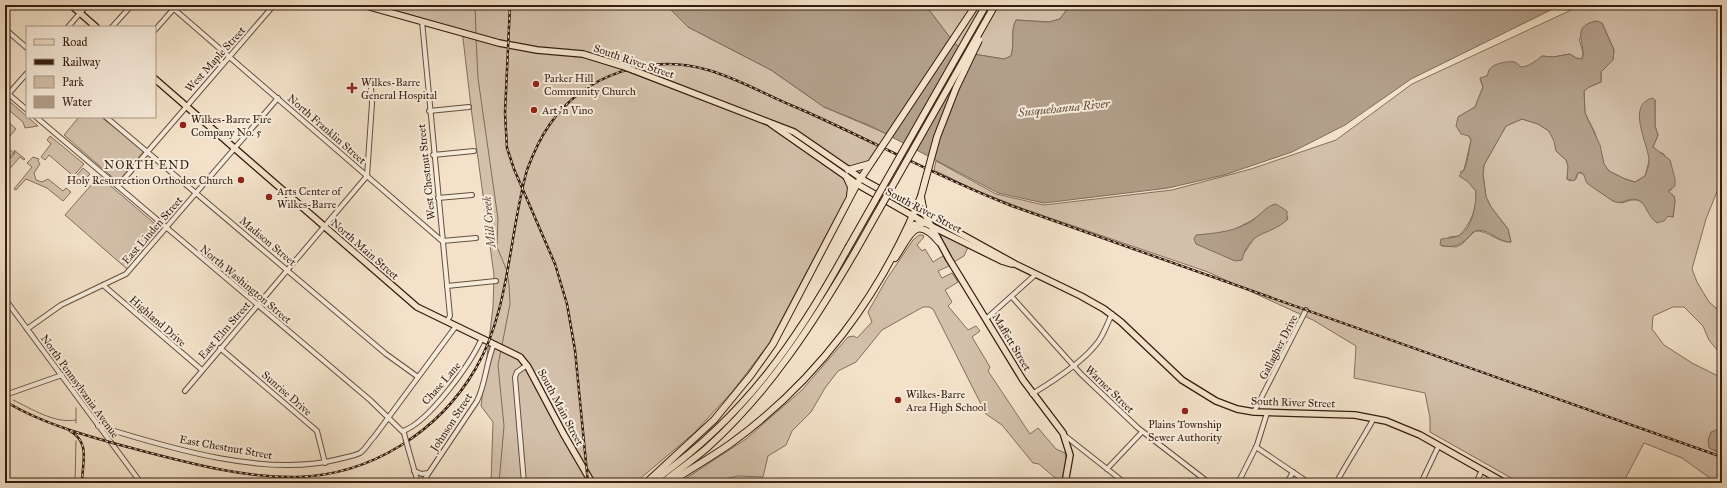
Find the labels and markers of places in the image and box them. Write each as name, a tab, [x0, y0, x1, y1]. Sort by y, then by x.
place label: Parker Hill Community Church	[544, 72, 636, 98]
place label: Wilkes-Barre General Hospital	[361, 76, 437, 102]
marker: Parker Hill Community Church	[531, 79, 541, 89]
marker: Wilkes-Barre General Hospital	[346, 82, 358, 94]
place label: Art 'n Vino	[541, 104, 593, 117]
marker: Art 'n Vino	[529, 105, 539, 115]
place label: Wilkes-Barre Fire Company No. 5	[191, 113, 272, 139]
marker: Wilkes-Barre Fire Company No. 5	[178, 120, 188, 130]
place label: Holy Resurrection Orthodox Church	[67, 174, 233, 187]
marker: Holy Resurrection Orthodox Church	[236, 175, 246, 185]
place label: Arts Center of Wilkes-Barre	[276, 185, 343, 211]
marker: Arts Center of Wilkes-Barre	[264, 192, 274, 202]
place label: Wilkes-Barre Area High School	[905, 388, 986, 414]
marker: Wilkes-Barre Area High School	[893, 395, 903, 405]
marker: Plains Township Sewer Authority	[1180, 406, 1190, 416]
place label: Plains Township Sewer Authority	[1148, 418, 1223, 444]

